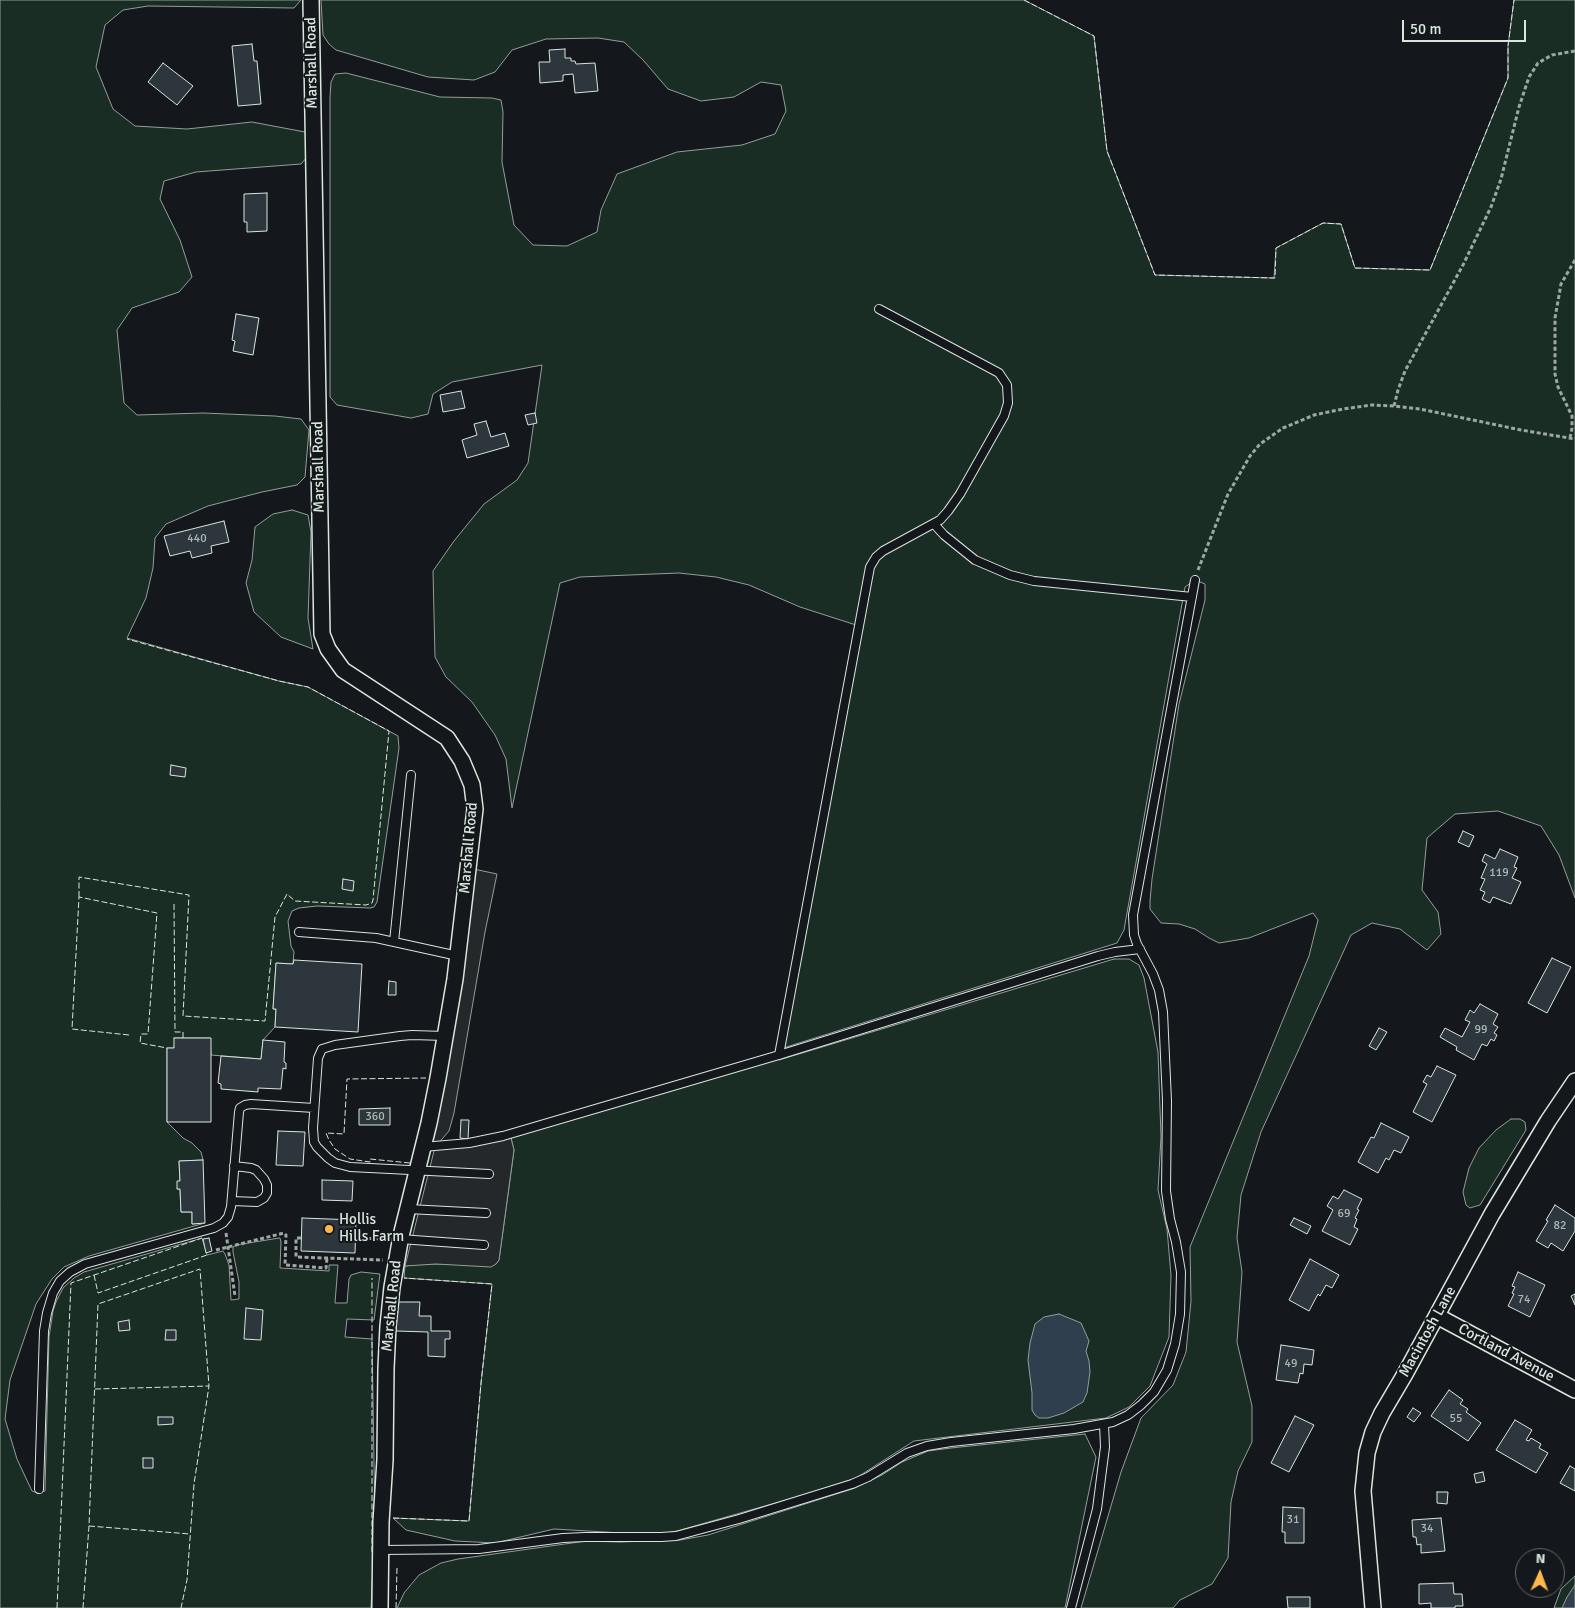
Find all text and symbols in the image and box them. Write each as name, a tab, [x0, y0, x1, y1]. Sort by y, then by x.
scale bar	[1405, 10, 1529, 42]
street label: Marshall Road	[302, 17, 322, 109]
text: 50 m	[1410, 20, 1441, 38]
street label: Marshall Road	[309, 421, 329, 513]
house number: 440	[187, 532, 207, 546]
street label: Marshall Road	[456, 802, 482, 894]
house number: 119	[1489, 866, 1509, 880]
house number: 99	[1475, 1023, 1487, 1037]
house number: 360	[365, 1110, 385, 1124]
house number: 69	[1338, 1207, 1350, 1221]
place label: Hollis Hills Farm	[339, 1211, 404, 1246]
house number: 82	[1554, 1219, 1566, 1233]
marker: Hollis Hills Farm	[323, 1223, 335, 1235]
street label: Marshall Road	[378, 1259, 406, 1353]
street label: Macintosh Lane	[1396, 1283, 1460, 1381]
house number: 74	[1518, 1293, 1530, 1307]
street label: Cortland Avenue	[1455, 1320, 1557, 1386]
house number: 49	[1285, 1357, 1297, 1371]
house number: 55	[1450, 1412, 1462, 1426]
house number: 31	[1287, 1513, 1299, 1527]
house number: 34	[1421, 1522, 1433, 1536]
north arrow	[1515, 1548, 1565, 1598]
text: N	[1535, 1550, 1546, 1567]

